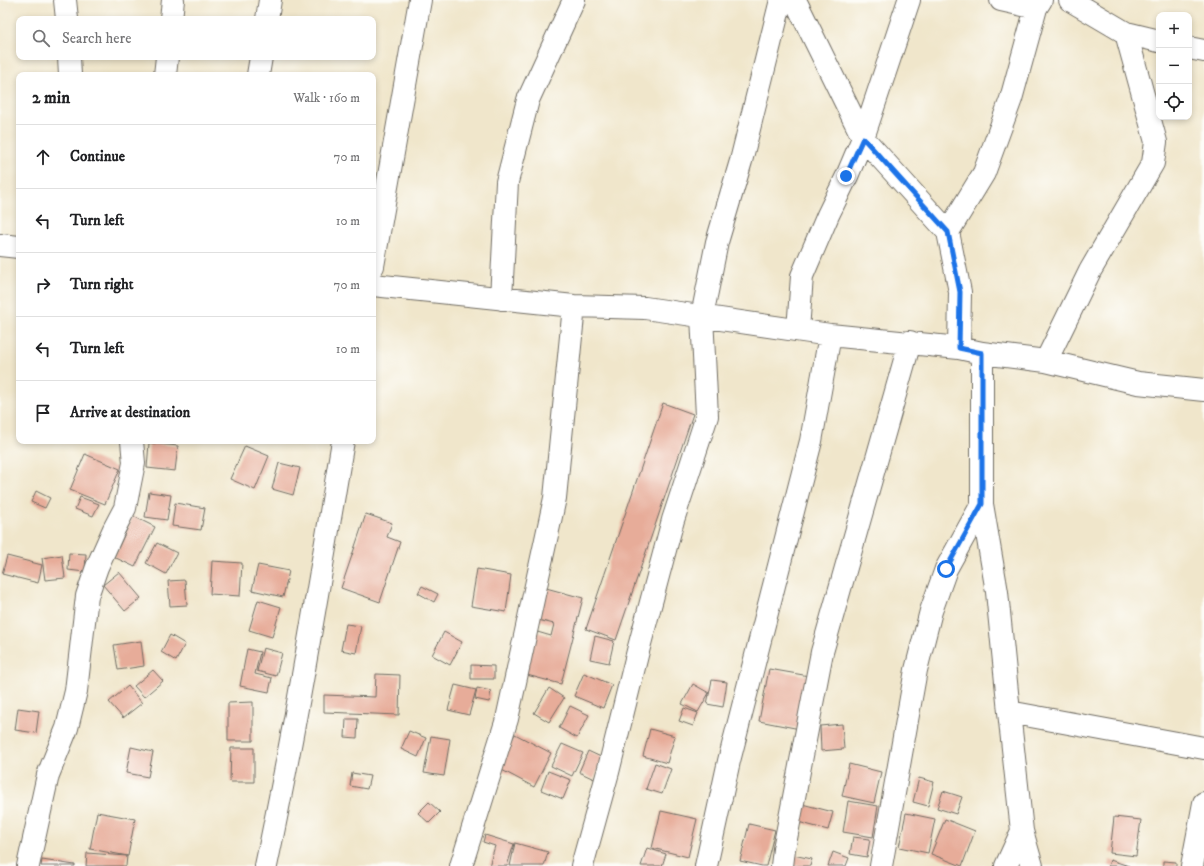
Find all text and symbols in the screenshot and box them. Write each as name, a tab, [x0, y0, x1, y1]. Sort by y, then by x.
map controls	[1156, 12, 1192, 120]
button: +	[1156, 12, 1192, 48]
search box	[16, 16, 376, 60]
icon: search	[30, 27, 52, 49]
text: Search here	[62, 29, 131, 48]
button: −	[1156, 48, 1192, 84]
button: locate	[1156, 84, 1192, 120]
text: 2 min	[32, 87, 70, 109]
text: Walk · 160 m	[293, 90, 360, 106]
icon: ahead	[32, 146, 54, 168]
text: Continue	[70, 147, 125, 166]
text: 70 m	[334, 149, 360, 165]
route end	[837, 167, 855, 185]
icon: left	[32, 210, 54, 232]
text: Turn left	[70, 211, 124, 230]
text: 10 m	[336, 213, 360, 229]
icon: right	[32, 274, 54, 296]
text: Turn right	[70, 275, 133, 294]
text: 70 m	[334, 277, 360, 293]
icon: left	[32, 338, 54, 360]
text: Turn left	[70, 339, 124, 358]
text: 10 m	[336, 341, 360, 357]
icon: arrive	[32, 402, 54, 424]
text: Arrive at destination	[70, 403, 190, 422]
route start	[937, 560, 955, 578]

